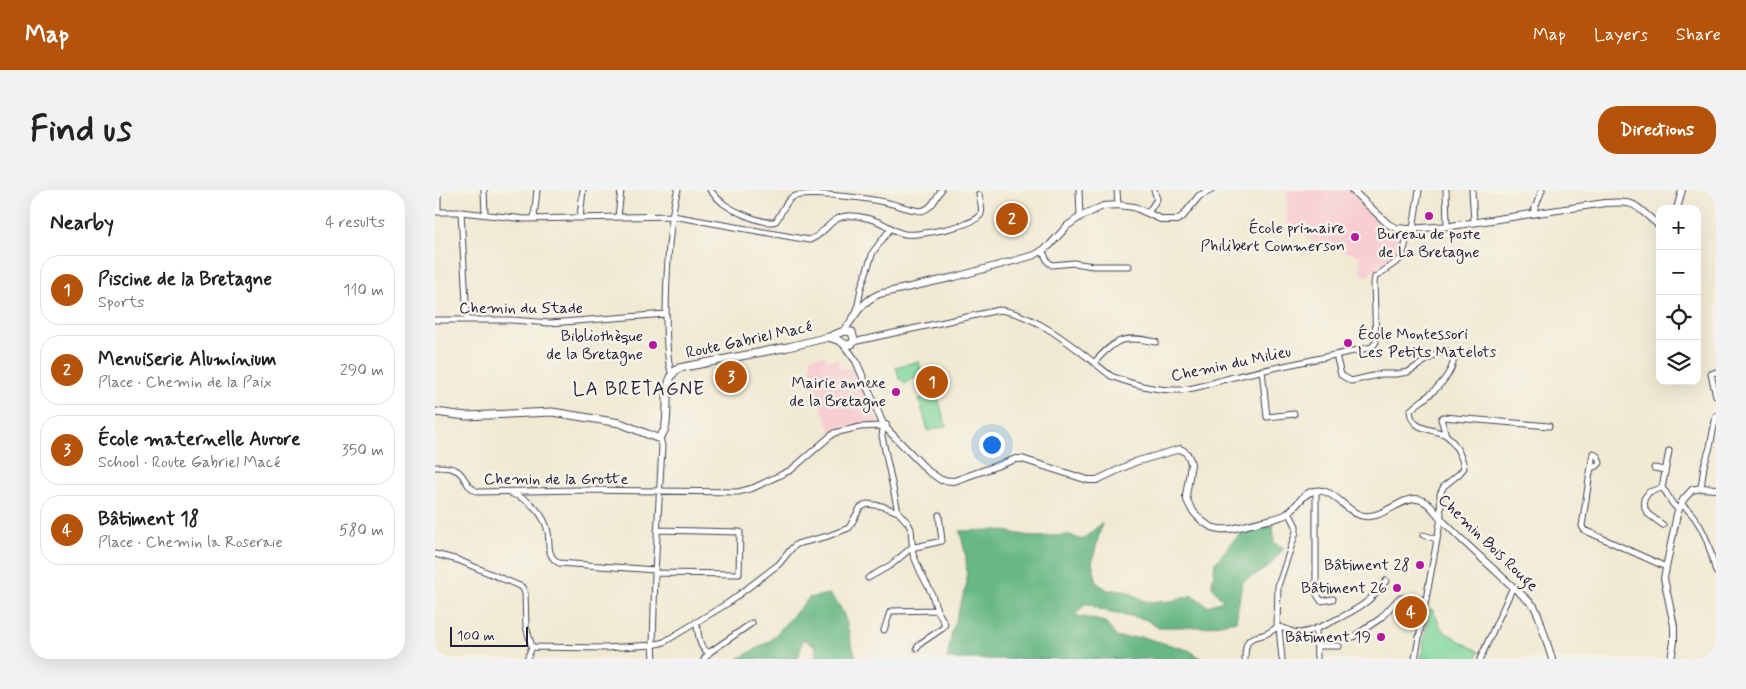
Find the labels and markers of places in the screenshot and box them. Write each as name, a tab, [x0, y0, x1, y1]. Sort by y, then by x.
pin: 2	[996, 200, 1028, 238]
marker: Bureau de poste de La Bretagne	[1423, 210, 1435, 222]
place label: École primaire Philibert Commerson	[1201, 218, 1345, 257]
place label: Bureau de poste de La Bretagne	[1377, 224, 1481, 264]
marker: École primaire Philibert Commerson	[1349, 231, 1361, 243]
place label: École Montessori Les Petits Matelots	[1358, 324, 1496, 363]
place label: Bibliothèque de la Bretagne	[546, 326, 643, 366]
marker: École Montessori Les Petits Matelots	[1342, 337, 1354, 349]
marker: Bibliothèque de la Bretagne	[647, 339, 659, 351]
pin: 3	[715, 358, 747, 396]
pin: 1	[916, 363, 948, 401]
place label: Mairie annexe de la Bretagne	[789, 373, 886, 413]
marker: Mairie annexe de la Bretagne	[890, 386, 902, 398]
place label: Bâtiment 28	[1324, 555, 1410, 576]
marker: Bâtiment 28	[1414, 559, 1426, 571]
place label: Bâtiment 26	[1301, 578, 1387, 599]
marker: Bâtiment 26	[1391, 582, 1403, 594]
pin: 4	[1395, 593, 1427, 631]
place label: Bâtiment 19	[1285, 627, 1371, 648]
marker: Bâtiment 19	[1375, 631, 1387, 643]

